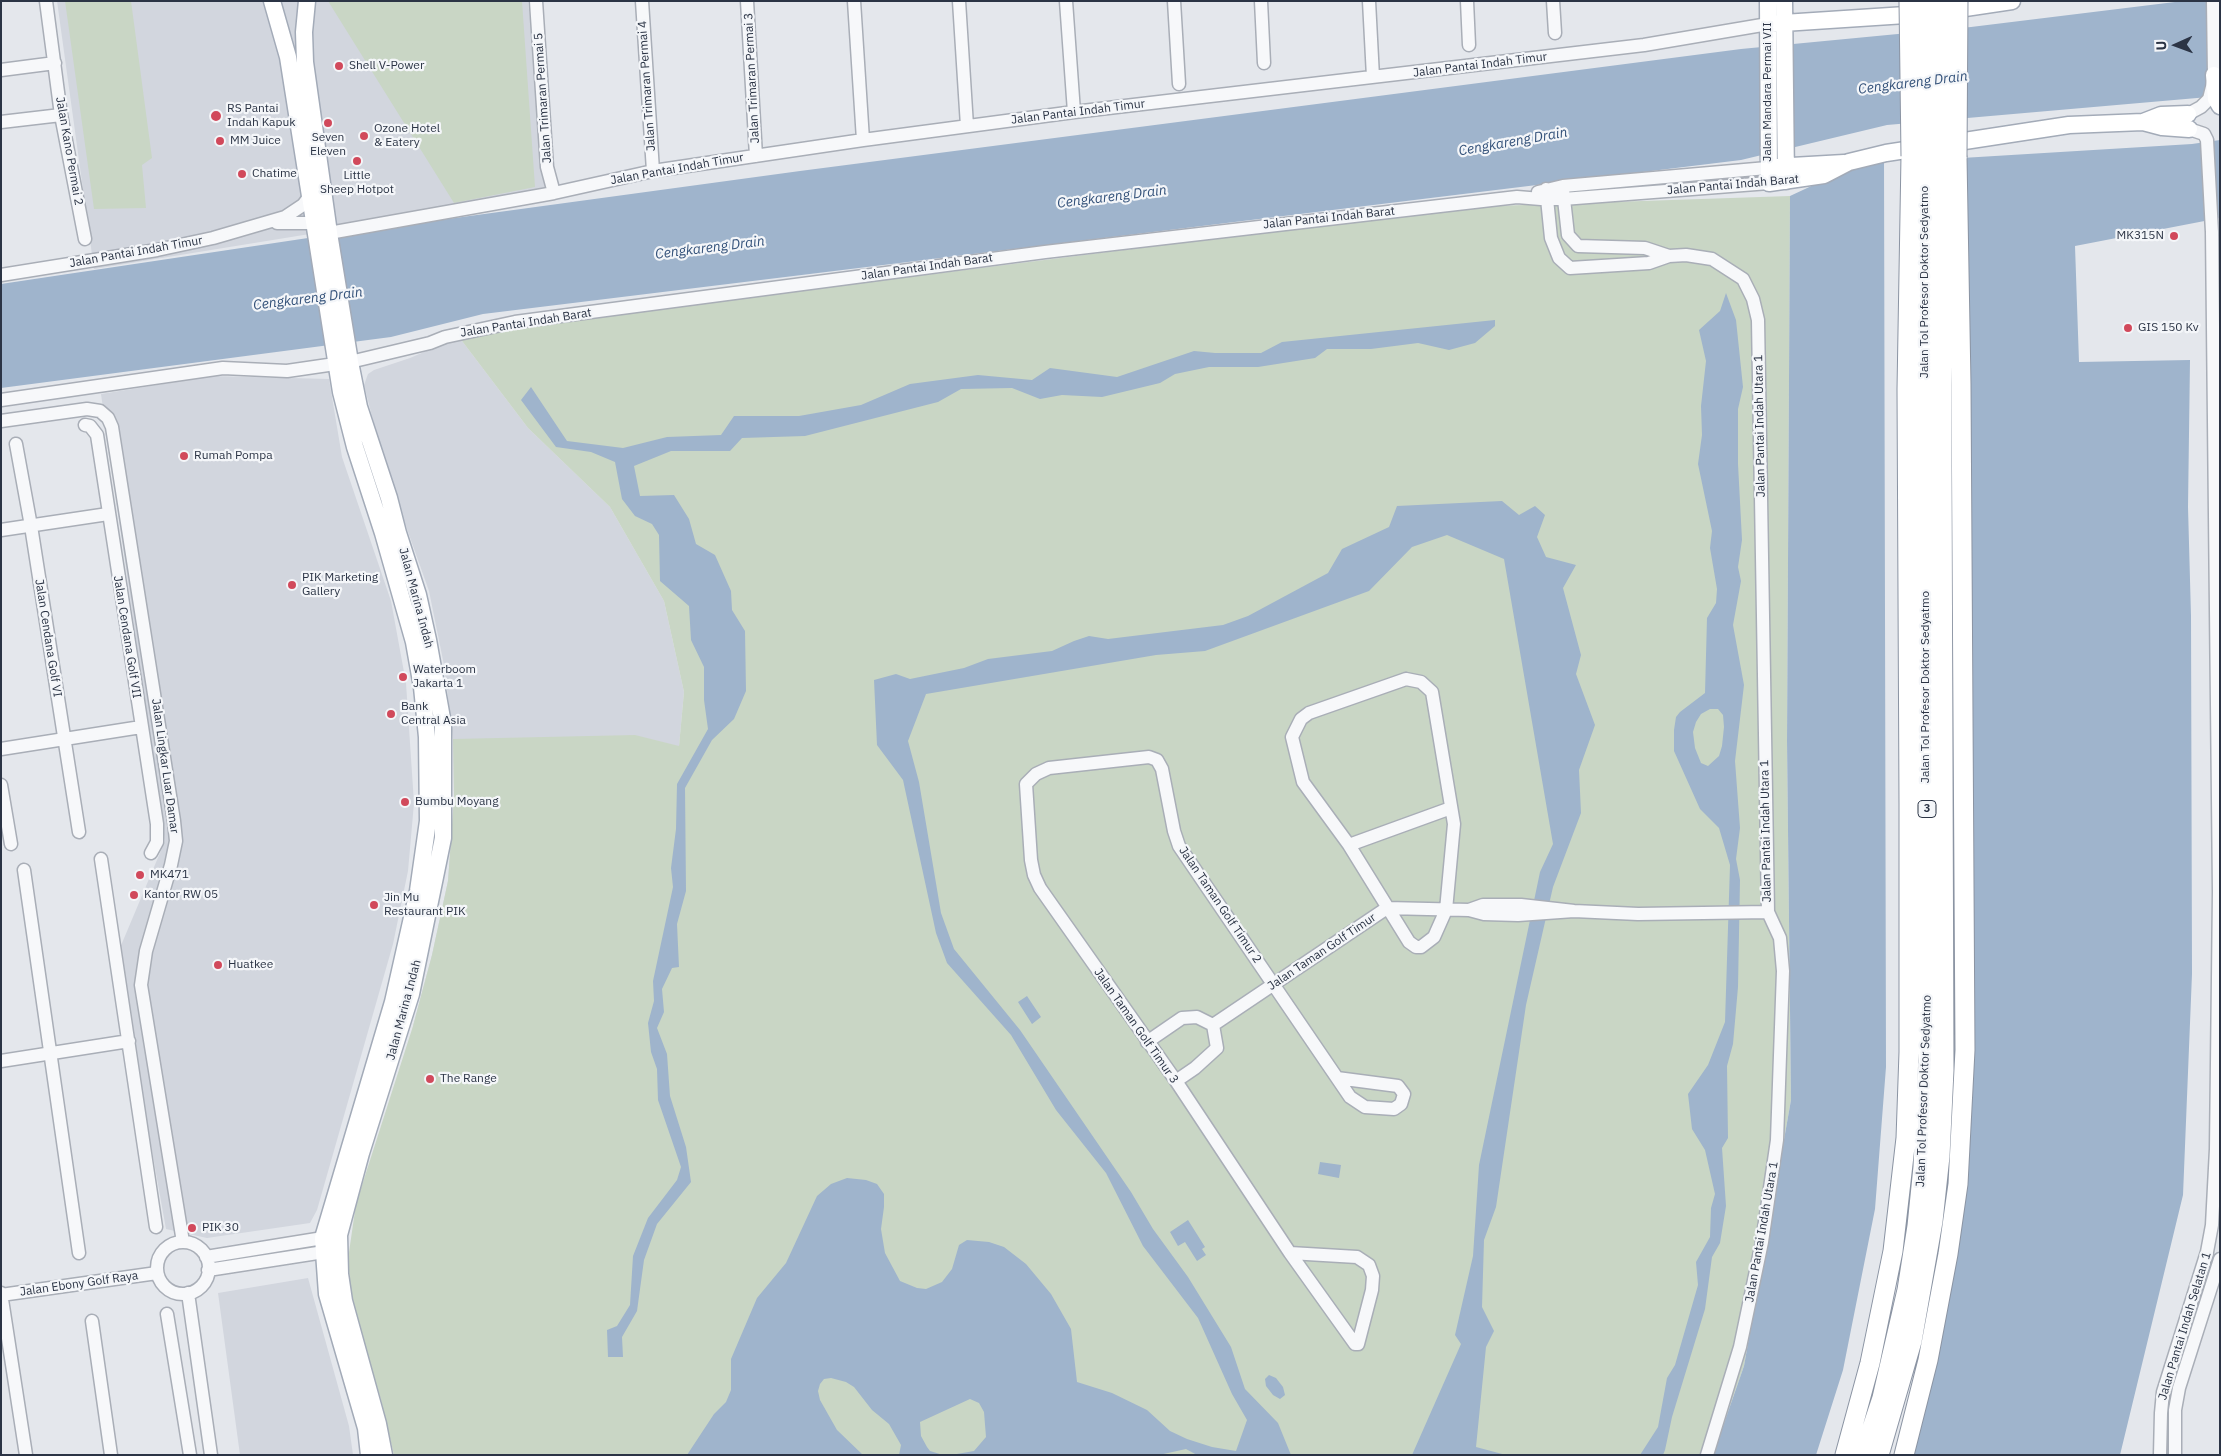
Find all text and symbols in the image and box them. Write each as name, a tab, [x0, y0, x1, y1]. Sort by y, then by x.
street label: Jalan Trimaran Permai 3	[741, 12, 763, 144]
street label: Jalan Trimaran Permai 4	[635, 20, 659, 152]
north arrow	[2151, 20, 2201, 70]
street label: Jalan Mandara Permai VII	[1761, 22, 1775, 162]
street label: Jalan Trimaran Permai 5	[531, 32, 555, 164]
text: U	[2152, 40, 2170, 51]
street label: Jalan Pantai Indah Timur	[1412, 50, 1548, 80]
place label: Shell V-Power	[349, 59, 424, 73]
marker: Shell V-Power	[333, 60, 345, 72]
water label: Cengkareng Drain	[1857, 68, 1969, 98]
street label: Jalan Kano Permai 2	[52, 96, 86, 206]
street label: Jalan Pantai Indah Timur	[1010, 97, 1146, 127]
place label: RS Pantai Indah Kapuk	[227, 102, 296, 130]
marker: RS Pantai Indah Kapuk	[209, 109, 223, 123]
marker: Seven Eleven	[322, 117, 334, 129]
place label: Ozone Hotel & Eatery	[374, 122, 440, 150]
water label: Cengkareng Drain	[1457, 124, 1569, 160]
marker: Ozone Hotel & Eatery	[358, 130, 370, 142]
place label: Seven Eleven	[310, 131, 346, 159]
place label: MM Juice	[230, 134, 281, 148]
marker: MM Juice	[214, 135, 226, 147]
street label: Jalan Pantai Indah Timur	[609, 150, 745, 188]
marker: Little Sheep Hotpot	[351, 155, 363, 167]
place label: Chatime	[252, 167, 297, 181]
marker: Chatime	[236, 168, 248, 180]
place label: Little Sheep Hotpot	[320, 169, 394, 197]
street label: Jalan Pantai Indah Barat	[1666, 172, 1800, 198]
water label: Cengkareng Drain	[1056, 182, 1168, 212]
street label: Jalan Tol Profesor Doktor Sedyatmo	[1918, 186, 1932, 378]
street label: Jalan Pantai Indah Barat	[1262, 204, 1396, 232]
place label: MK315N	[2117, 229, 2164, 243]
marker: MK315N	[2168, 230, 2180, 242]
street label: Jalan Pantai Indah Timur	[68, 233, 204, 271]
water label: Cengkareng Drain	[654, 233, 766, 263]
street label: Jalan Pantai Indah Barat	[860, 251, 994, 283]
water label: Cengkareng Drain	[252, 284, 364, 314]
street label: Jalan Pantai Indah Barat	[459, 306, 593, 340]
place label: GIS 150 Kv	[2138, 321, 2199, 335]
marker: GIS 150 Kv	[2122, 322, 2134, 334]
street label: Jalan Pantai Indah Utara 1	[1752, 354, 1768, 498]
place label: Rumah Pompa	[194, 449, 273, 463]
marker: Rumah Pompa	[178, 450, 190, 462]
street label: Jalan Marina Indah	[396, 546, 436, 650]
place label: PIK Marketing Gallery	[302, 571, 378, 599]
street label: Jalan Cendana Golf VII	[110, 575, 144, 699]
street label: Jalan Cendana Golf VI	[32, 578, 64, 698]
marker: PIK Marketing Gallery	[286, 579, 298, 591]
street label: Jalan Tol Profesor Doktor Sedyatmo	[1919, 591, 1933, 783]
place label: Waterboom Jakarta 1	[413, 663, 476, 691]
marker: Waterboom Jakarta 1	[397, 671, 409, 683]
street label: Jalan Lingkar Luar Damar	[148, 698, 182, 834]
place label: Bank Central Asia	[401, 700, 466, 728]
marker: Bank Central Asia	[385, 708, 397, 720]
street label: Jalan Pantai Indah Utara 1	[1758, 759, 1774, 903]
place label: Bumbu Moyang	[415, 795, 499, 809]
marker: Bumbu Moyang	[399, 796, 411, 808]
road number: 3	[1918, 801, 1936, 818]
street label: Jalan Taman Golf Timur 2	[1176, 844, 1264, 966]
place label: MK471	[150, 868, 189, 882]
marker: MK471	[134, 869, 146, 881]
place label: Kantor RW 05	[144, 888, 218, 902]
marker: Kantor RW 05	[128, 889, 140, 901]
place label: Jin Mu Restaurant PIK	[384, 891, 466, 919]
marker: Jin Mu Restaurant PIK	[368, 899, 380, 911]
street label: Jalan Taman Golf Timur	[1265, 910, 1379, 994]
place label: Huatkee	[228, 958, 273, 972]
street label: Jalan Marina Indah	[384, 958, 424, 1062]
marker: Huatkee	[212, 959, 224, 971]
street label: Jalan Taman Golf Timur 3	[1091, 966, 1181, 1086]
street label: Jalan Tol Profesor Doktor Sedyatmo	[1913, 995, 1935, 1187]
place label: The Range	[440, 1072, 497, 1086]
marker: The Range	[424, 1073, 436, 1085]
street label: Jalan Pantai Indah Utara 1	[1743, 1160, 1781, 1304]
place label: PIK 30	[202, 1221, 239, 1235]
marker: PIK 30	[186, 1222, 198, 1234]
street label: Jalan Pantai Indah Selatan 1	[2156, 1250, 2214, 1402]
street label: Jalan Ebony Golf Raya	[19, 1269, 139, 1299]

